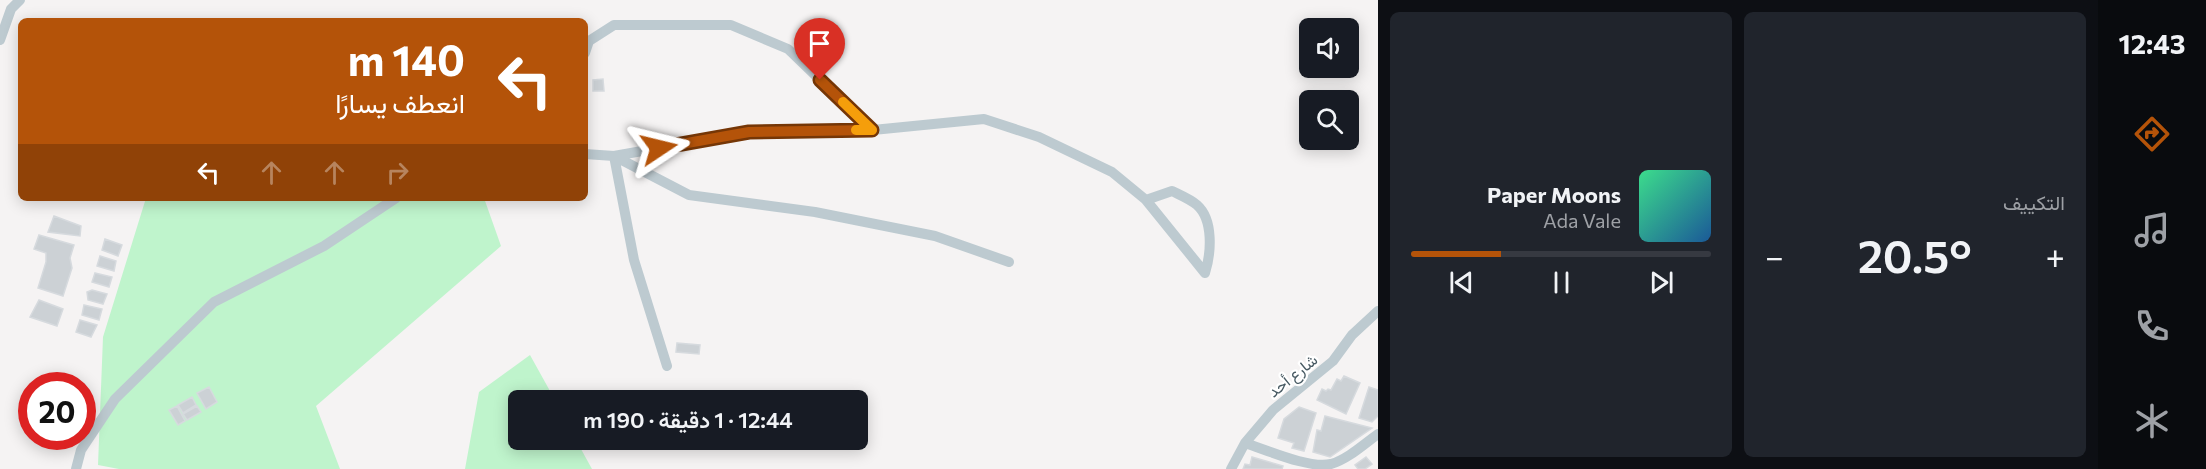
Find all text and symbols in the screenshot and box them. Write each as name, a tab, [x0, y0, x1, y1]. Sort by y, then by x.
pin	[794, 18, 845, 80]
map controls	[1299, 18, 1359, 150]
button: sound	[1299, 18, 1359, 78]
icon: arrive	[803, 27, 836, 60]
text: 12:43	[2119, 27, 2186, 60]
text: 140 m	[348, 33, 465, 85]
icon: left	[486, 42, 564, 120]
text: انعطف يسارًا	[335, 86, 465, 119]
button: search	[1299, 90, 1359, 150]
icon: directions	[2131, 113, 2173, 155]
position arrow	[627, 116, 691, 180]
icon: left	[192, 156, 225, 189]
icon: ahead	[255, 156, 288, 189]
icon: ahead	[318, 156, 351, 189]
icon: right	[381, 156, 414, 189]
text: Paper Moons	[1487, 181, 1621, 208]
text: التكييف	[2003, 190, 2065, 214]
text: Ada Vale	[1543, 208, 1621, 232]
icon: music	[2131, 209, 2173, 251]
text: 20.5°	[1858, 227, 1972, 282]
text: −	[1765, 235, 1784, 276]
text: +	[2046, 235, 2065, 276]
icon: previous	[1445, 266, 1478, 299]
icon: pause	[1545, 266, 1578, 299]
icon: next	[1645, 266, 1678, 299]
icon: phone	[2131, 305, 2173, 347]
street label: شارع أحد	[1263, 349, 1322, 403]
speed limit sign: 20	[18, 372, 96, 450]
icon: climate	[2131, 400, 2173, 442]
text: 12:44 · 1 دقيقة · 190 m	[583, 406, 793, 433]

